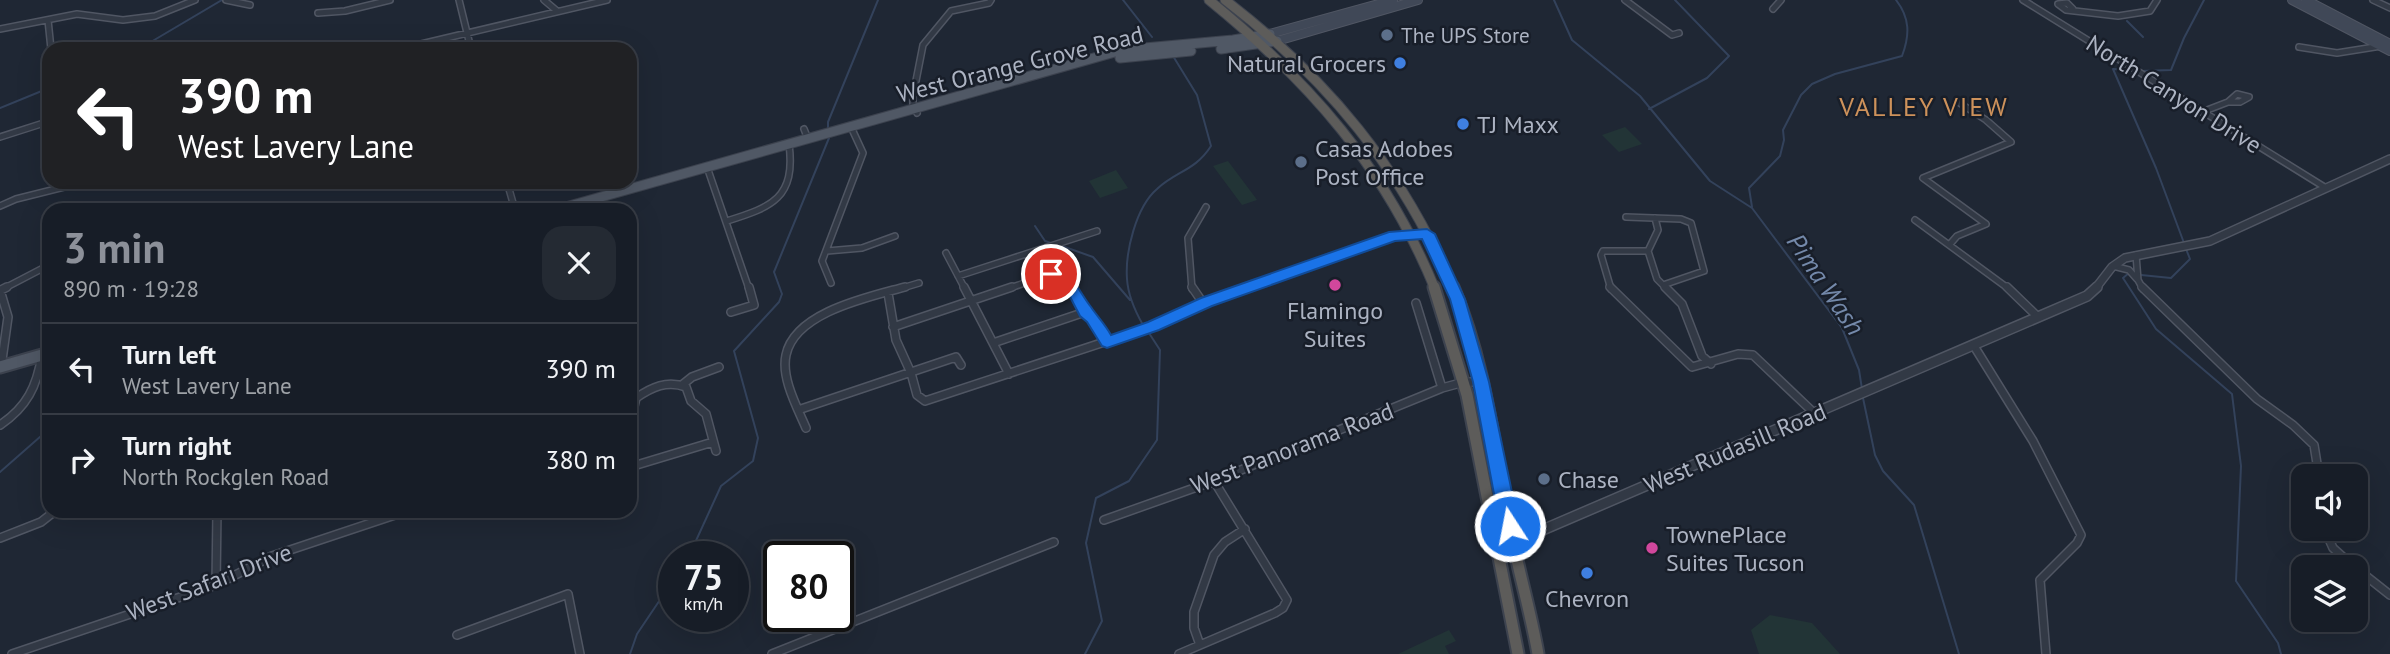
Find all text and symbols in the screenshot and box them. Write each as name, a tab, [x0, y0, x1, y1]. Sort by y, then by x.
street label: West Orange Grove Road	[894, 18, 1146, 110]
place label: The UPS Store	[1401, 22, 1530, 49]
marker: The UPS Store	[1379, 27, 1395, 43]
street label: North Canyon Drive	[2081, 28, 2267, 160]
place label: Natural Grocers	[1227, 48, 1386, 79]
marker: Natural Grocers	[1392, 55, 1408, 71]
text: 390 m	[178, 63, 313, 127]
icon: left	[63, 70, 154, 161]
district label: VALLEY VIEW	[1838, 90, 2009, 123]
place label: TJ Maxx	[1477, 109, 1559, 140]
marker: TJ Maxx	[1455, 116, 1471, 132]
text: West Lavery Lane	[178, 125, 414, 167]
place label: Casas Adobes Post Office	[1315, 133, 1453, 192]
marker: Casas Adobes Post Office	[1293, 154, 1309, 170]
text: 3 min	[63, 220, 165, 275]
button: close	[542, 226, 616, 300]
water label: Pima Wash	[1780, 227, 1872, 341]
pin	[1021, 244, 1081, 304]
icon: arrive	[1032, 255, 1070, 293]
text: 890 m · 19:28	[63, 274, 199, 303]
marker: Flamingo Suites	[1327, 277, 1343, 293]
place label: Flamingo Suites	[1287, 295, 1383, 354]
text: Turn left	[122, 338, 216, 371]
icon: left	[63, 350, 101, 388]
text: 390 m	[545, 352, 616, 385]
text: West Lavery Lane	[122, 371, 292, 400]
street label: West Panorama Road	[1186, 395, 1398, 501]
street label: West Rudasill Road	[1639, 396, 1831, 500]
text: Turn right	[122, 429, 231, 462]
icon: right	[63, 441, 101, 479]
text: 380 m	[545, 443, 616, 476]
text: North Rockglen Road	[122, 462, 329, 491]
place label: Chase	[1558, 464, 1619, 495]
map controls	[2291, 464, 2368, 632]
button: sound	[2291, 464, 2368, 541]
marker: Chase	[1536, 471, 1552, 487]
position arrow	[1473, 489, 1547, 563]
place label: TownePlace Suites Tucson	[1666, 519, 1805, 578]
street label: West Safari Drive	[122, 536, 296, 628]
marker: TownePlace Suites Tucson	[1644, 540, 1660, 556]
speed limit sign: 80	[763, 541, 854, 632]
text: 75	[684, 554, 723, 600]
button: layers	[2291, 555, 2368, 632]
marker: Chevron	[1579, 565, 1595, 581]
place label: Chevron	[1545, 583, 1629, 614]
text: km/h	[684, 592, 723, 615]

